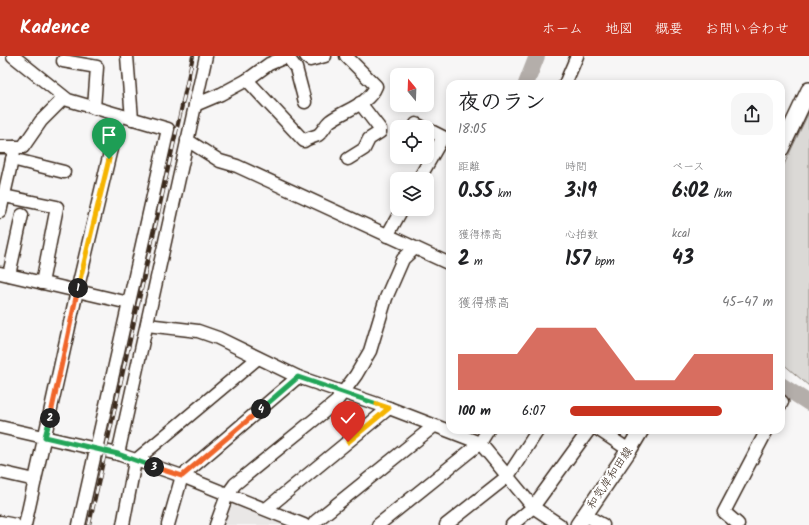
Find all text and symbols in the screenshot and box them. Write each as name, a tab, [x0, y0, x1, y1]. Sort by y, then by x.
text: Kadence	[20, 13, 90, 43]
text: ホーム	[542, 18, 583, 40]
text: 地図	[605, 18, 633, 40]
text: 概要	[655, 18, 683, 40]
text: お問い合わせ	[705, 18, 789, 40]
north arrow	[390, 68, 434, 112]
map controls	[390, 68, 434, 216]
text: 夜のラン	[458, 86, 546, 121]
button: share	[731, 93, 773, 135]
pin	[92, 118, 126, 159]
text: 18:05	[458, 119, 487, 140]
button: locate	[390, 120, 434, 164]
icon: arrive	[98, 124, 120, 146]
text: 距離	[458, 158, 480, 176]
text: 時間	[565, 158, 587, 176]
text: ペース	[672, 158, 704, 176]
button: layers	[390, 172, 434, 216]
text: 0.55	[458, 176, 493, 208]
text: 3:19	[565, 176, 597, 208]
text: 6:02	[672, 176, 710, 208]
text: km	[493, 185, 512, 203]
text: /km	[710, 185, 732, 203]
text: kcal	[672, 225, 690, 243]
text: 獲得標高	[458, 226, 502, 244]
text: 心拍数	[565, 226, 598, 244]
text: 43	[672, 243, 694, 275]
text: 2	[458, 244, 470, 276]
text: 157	[565, 244, 591, 276]
text: m	[470, 253, 483, 271]
text: bpm	[591, 253, 615, 271]
pin: 1	[68, 278, 88, 298]
text: 1	[76, 279, 80, 297]
text: 45–47 m	[722, 292, 773, 313]
text: 獲得標高	[458, 293, 510, 314]
pin: 4	[251, 399, 271, 419]
text: 4	[258, 400, 264, 418]
pin	[331, 401, 365, 442]
text: 100 m	[458, 401, 491, 422]
text: 6:07	[522, 401, 545, 422]
icon: check	[337, 407, 359, 429]
pin: 2	[40, 408, 60, 428]
text: 2	[47, 409, 53, 427]
street label: 和気岸和田線	[582, 443, 638, 513]
pin: 3	[144, 457, 164, 477]
text: 3	[151, 458, 157, 476]

